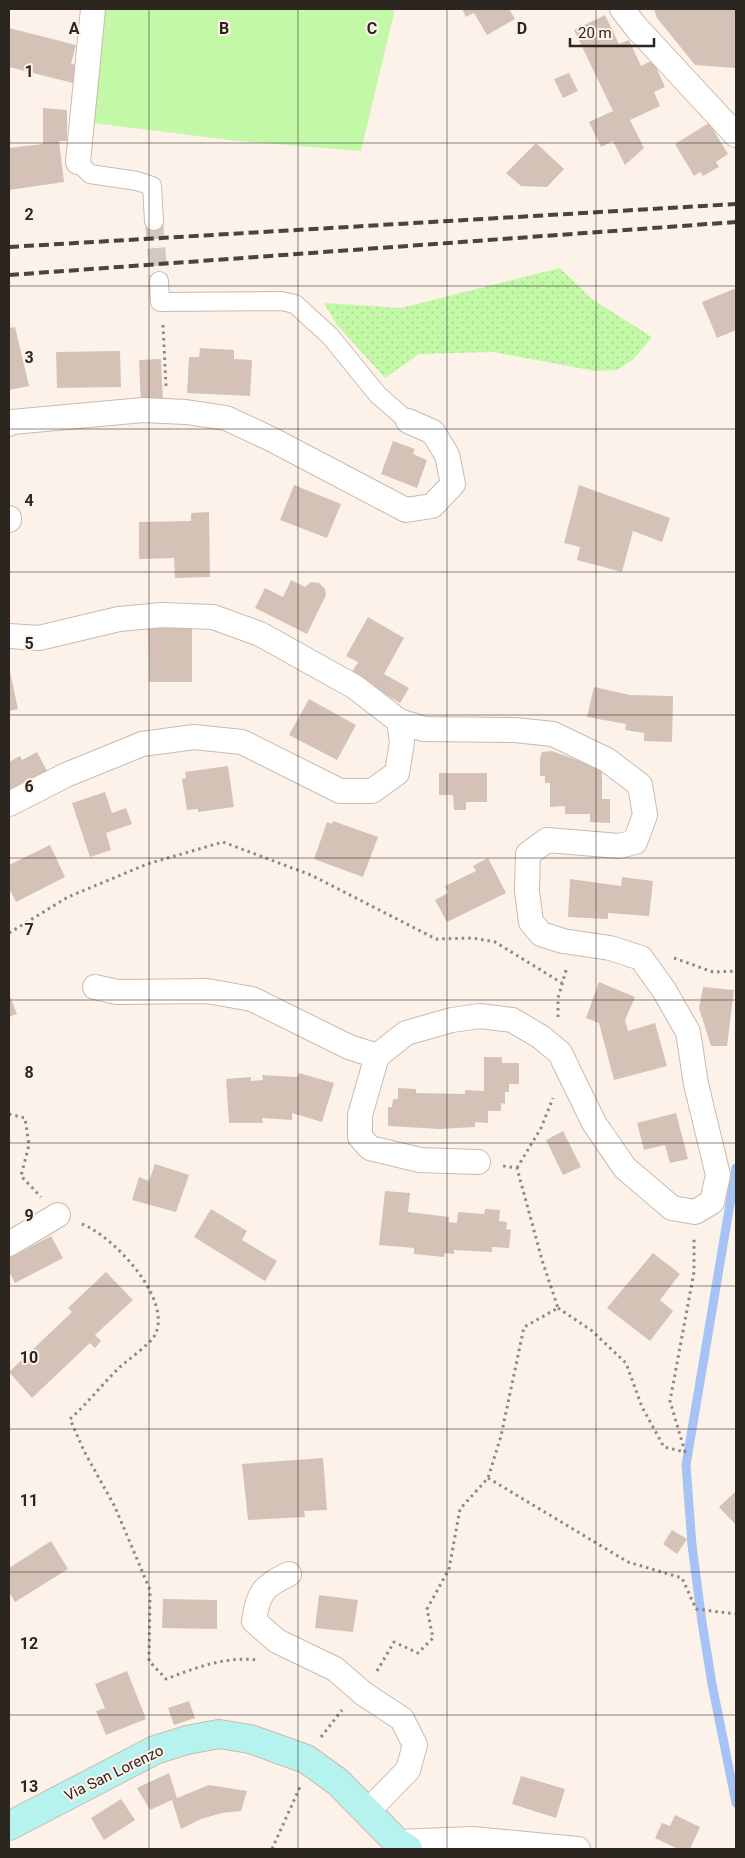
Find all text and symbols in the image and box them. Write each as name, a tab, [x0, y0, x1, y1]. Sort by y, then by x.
scale bar	[570, 15, 654, 47]
text: A	[69, 19, 80, 38]
text: B	[219, 19, 229, 38]
text: C	[367, 19, 377, 38]
text: D	[517, 19, 527, 38]
text: 20 m	[578, 24, 612, 42]
text: 1	[24, 62, 34, 81]
text: 2	[24, 205, 34, 224]
text: 3	[24, 348, 34, 367]
text: 4	[24, 491, 34, 510]
text: 5	[24, 634, 34, 653]
text: 6	[24, 777, 34, 796]
text: 7	[24, 920, 34, 939]
text: 8	[24, 1063, 34, 1082]
text: 9	[24, 1206, 34, 1225]
text: 10	[20, 1348, 38, 1367]
text: 11	[20, 1491, 38, 1510]
text: 12	[20, 1634, 38, 1653]
street label: Via San Lorenzo	[62, 1741, 166, 1805]
text: 13	[20, 1777, 38, 1796]

